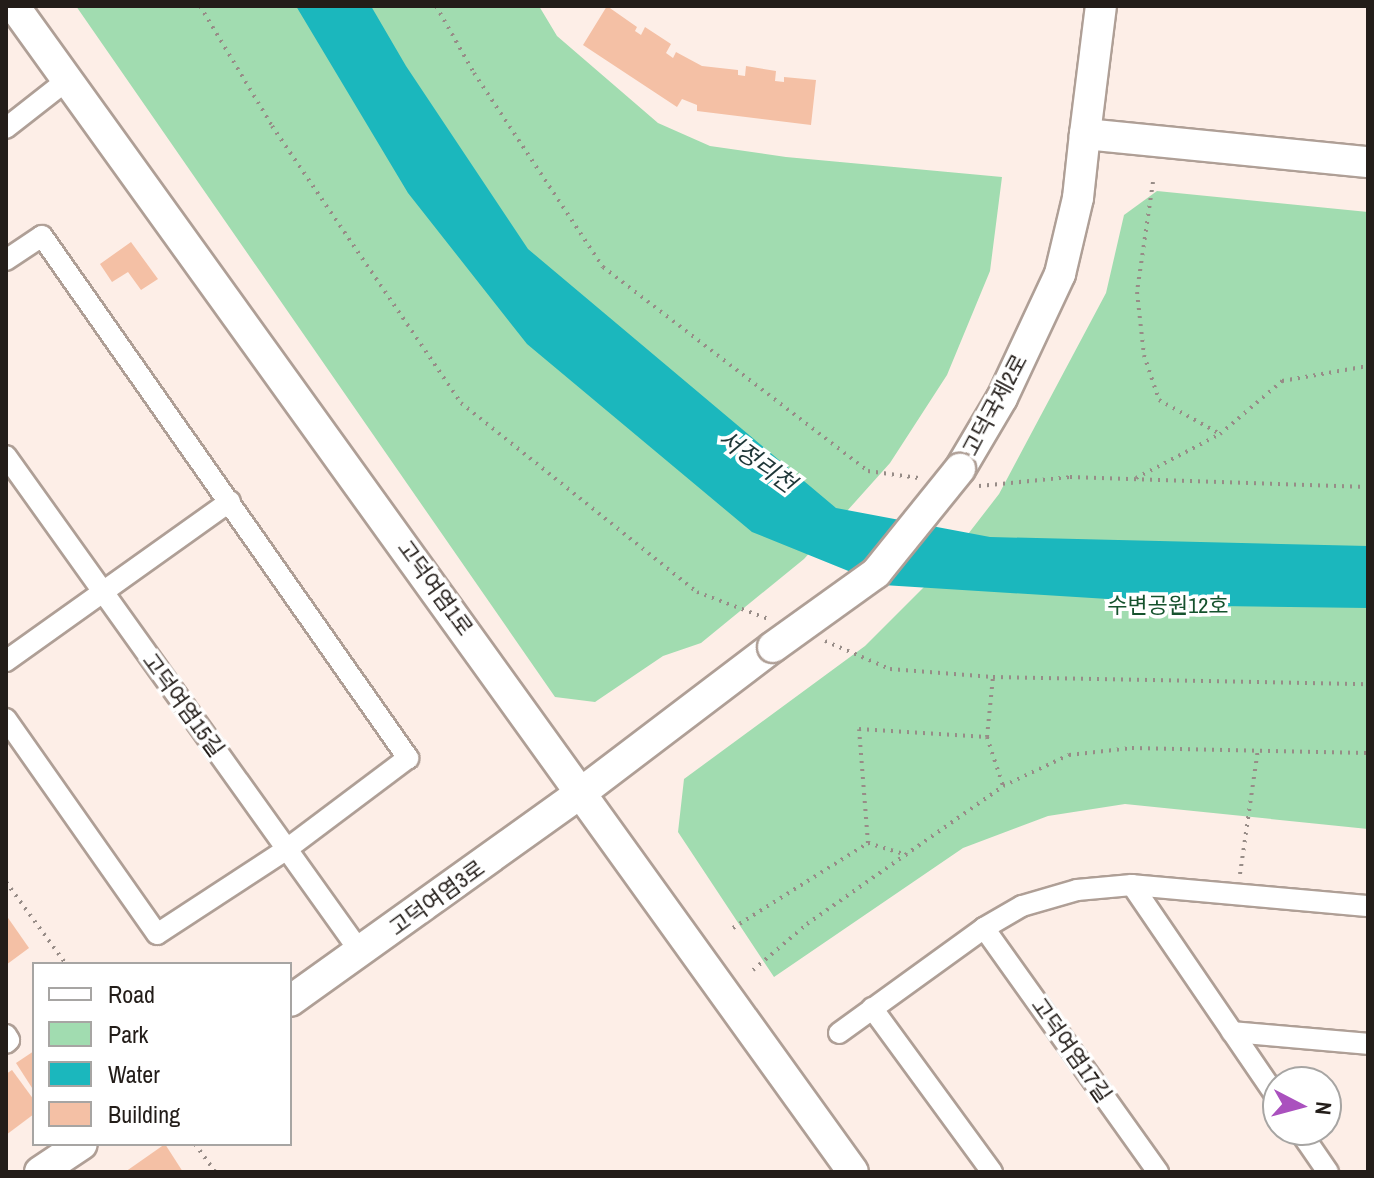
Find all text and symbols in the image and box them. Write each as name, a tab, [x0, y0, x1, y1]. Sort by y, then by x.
street label: 고덕국제2로	[957, 350, 1033, 460]
water label: 서정리천	[713, 423, 801, 499]
street label: 고덕여염1로	[392, 535, 478, 641]
park label: 수변공원12호	[1107, 593, 1229, 619]
street label: 고덕여염15길	[137, 648, 229, 762]
street label: 고덕여염3로	[384, 855, 490, 941]
legend	[32, 962, 292, 1146]
text: Road	[108, 978, 155, 1010]
street label: 고덕여염17길	[1025, 993, 1117, 1107]
text: Park	[108, 1018, 148, 1050]
text: Water	[108, 1058, 160, 1090]
north arrow	[1262, 1066, 1342, 1146]
text: Building	[108, 1098, 180, 1130]
text: N	[1308, 1100, 1339, 1116]

